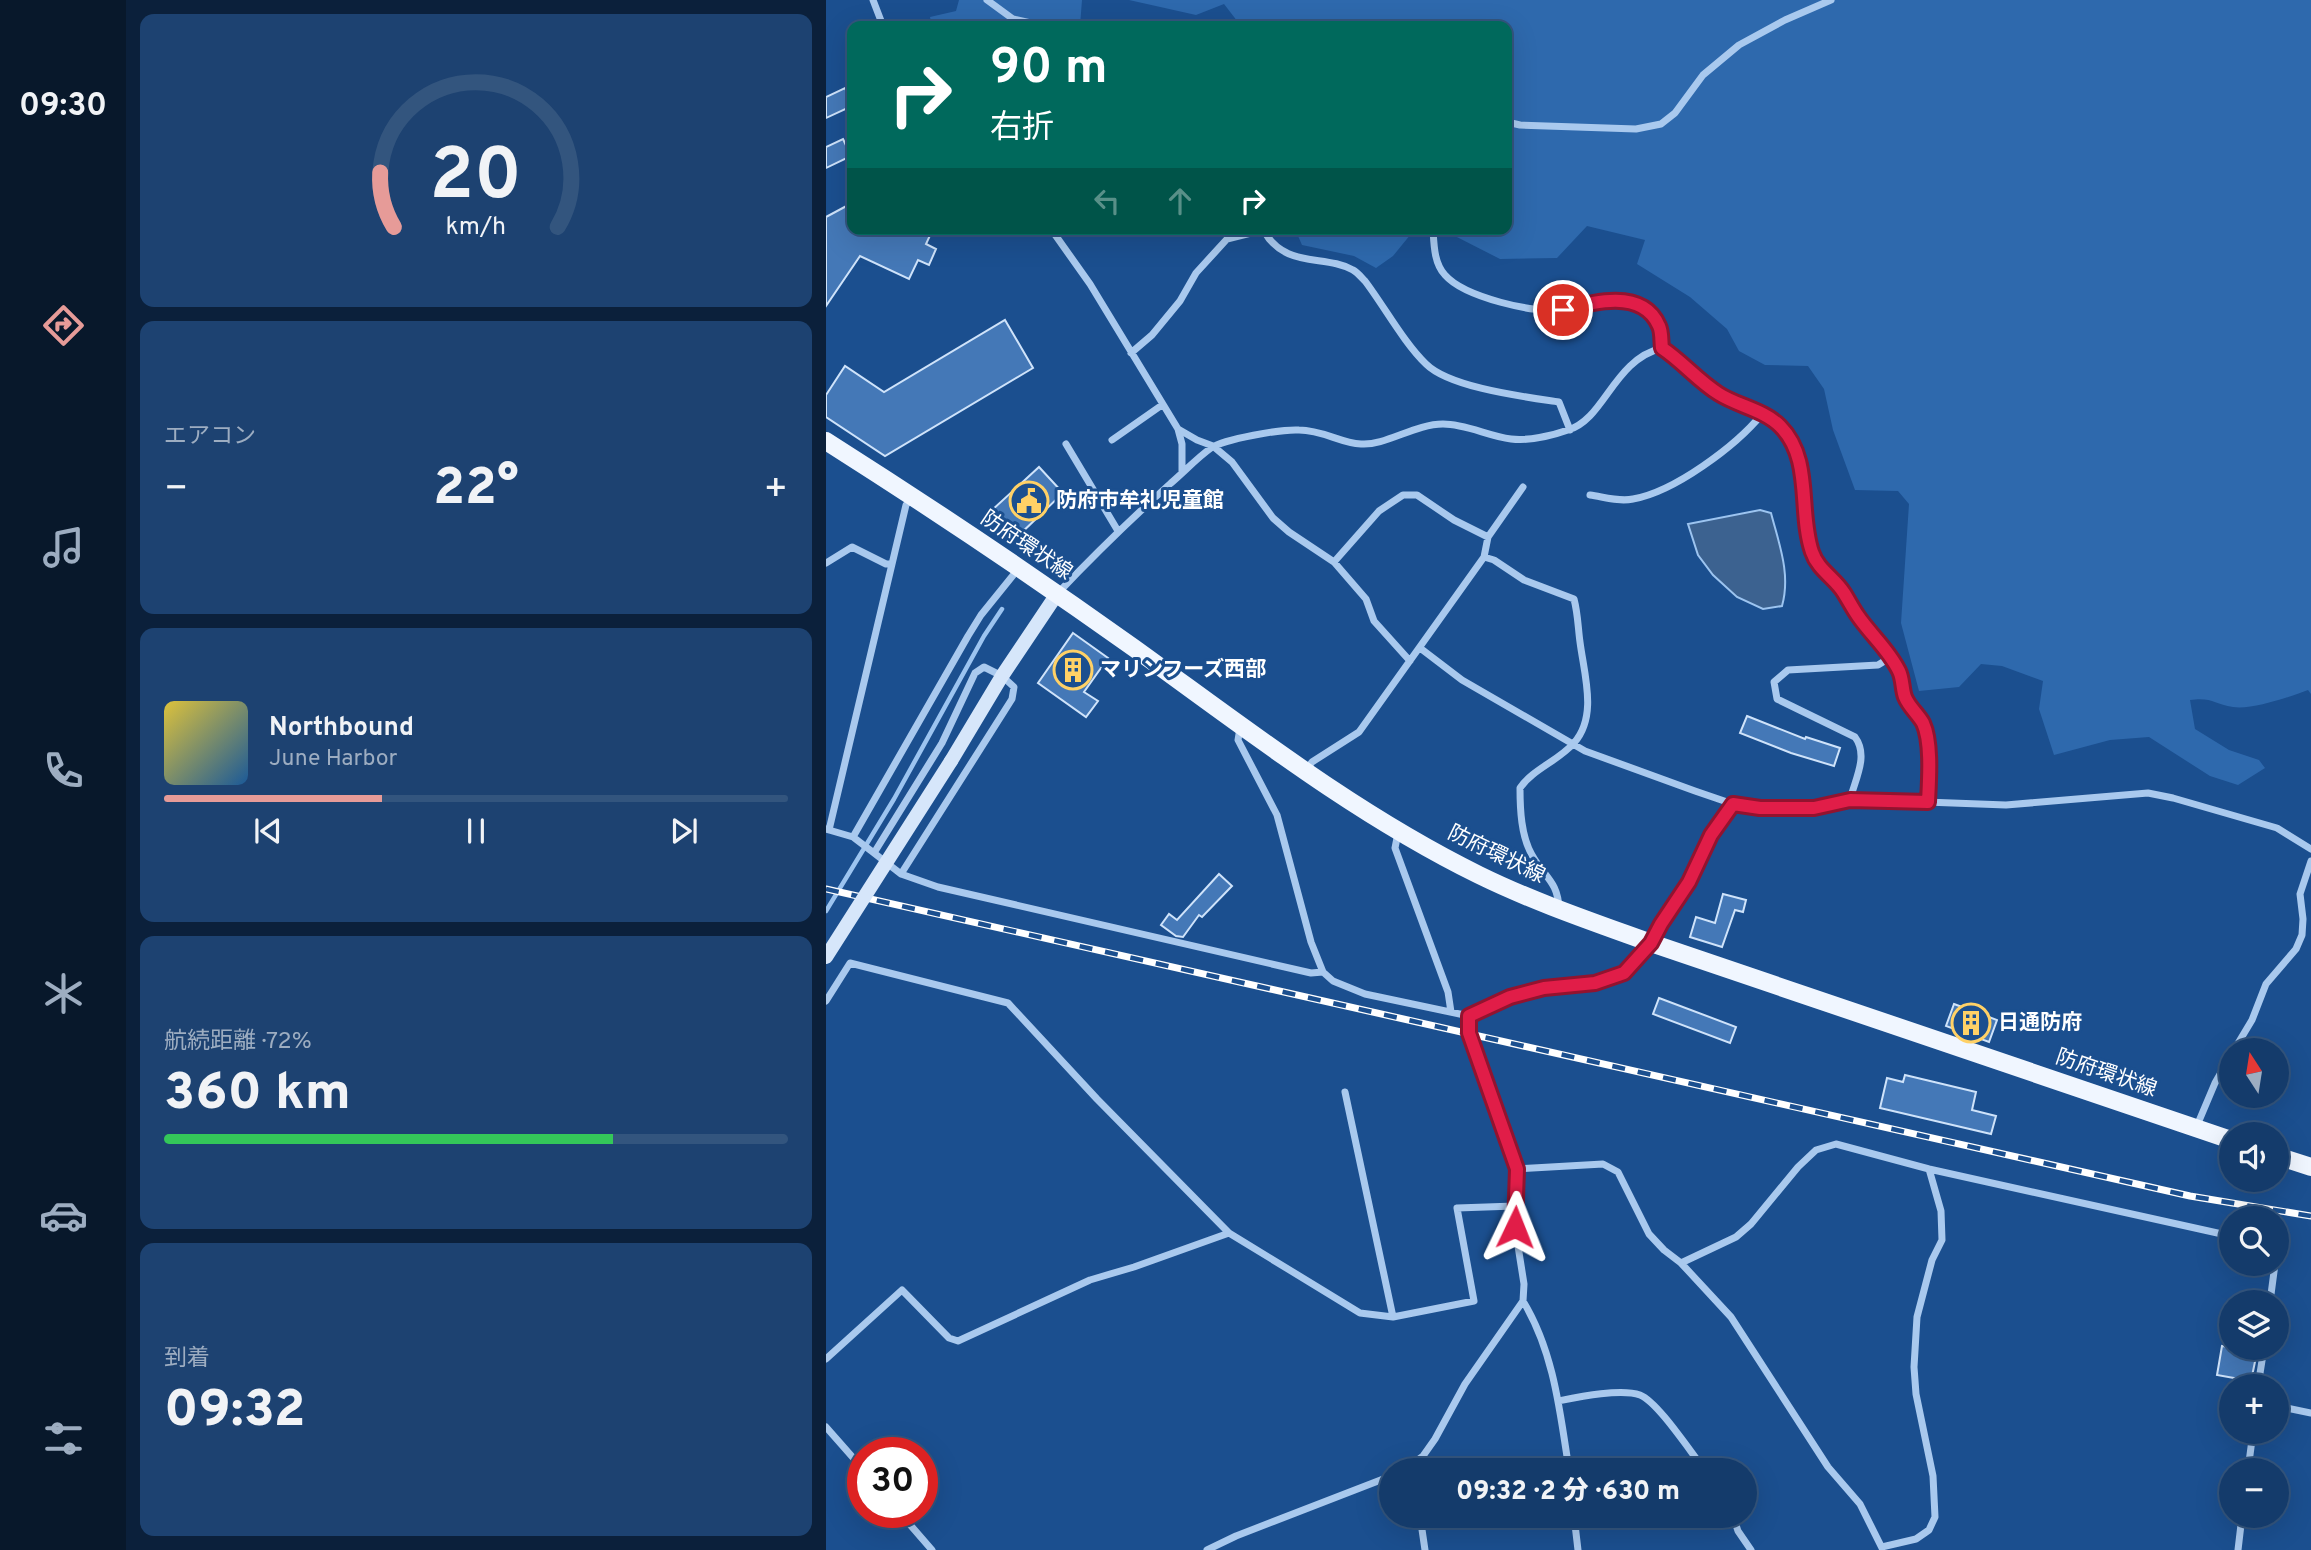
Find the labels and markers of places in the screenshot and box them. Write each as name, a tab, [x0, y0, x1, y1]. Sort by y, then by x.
pin	[1533, 280, 1593, 340]
public building icon: 防府市牟礼児童館	[1008, 480, 1050, 522]
place label: 防府市牟礼児童館	[1056, 488, 1224, 515]
building icon: マリンフーズ西部	[1052, 649, 1094, 691]
place label: マリンフーズ西部	[1100, 657, 1266, 684]
building icon: 日通防府	[1950, 1002, 1992, 1044]
place label: 日通防府	[1998, 1010, 2082, 1037]

